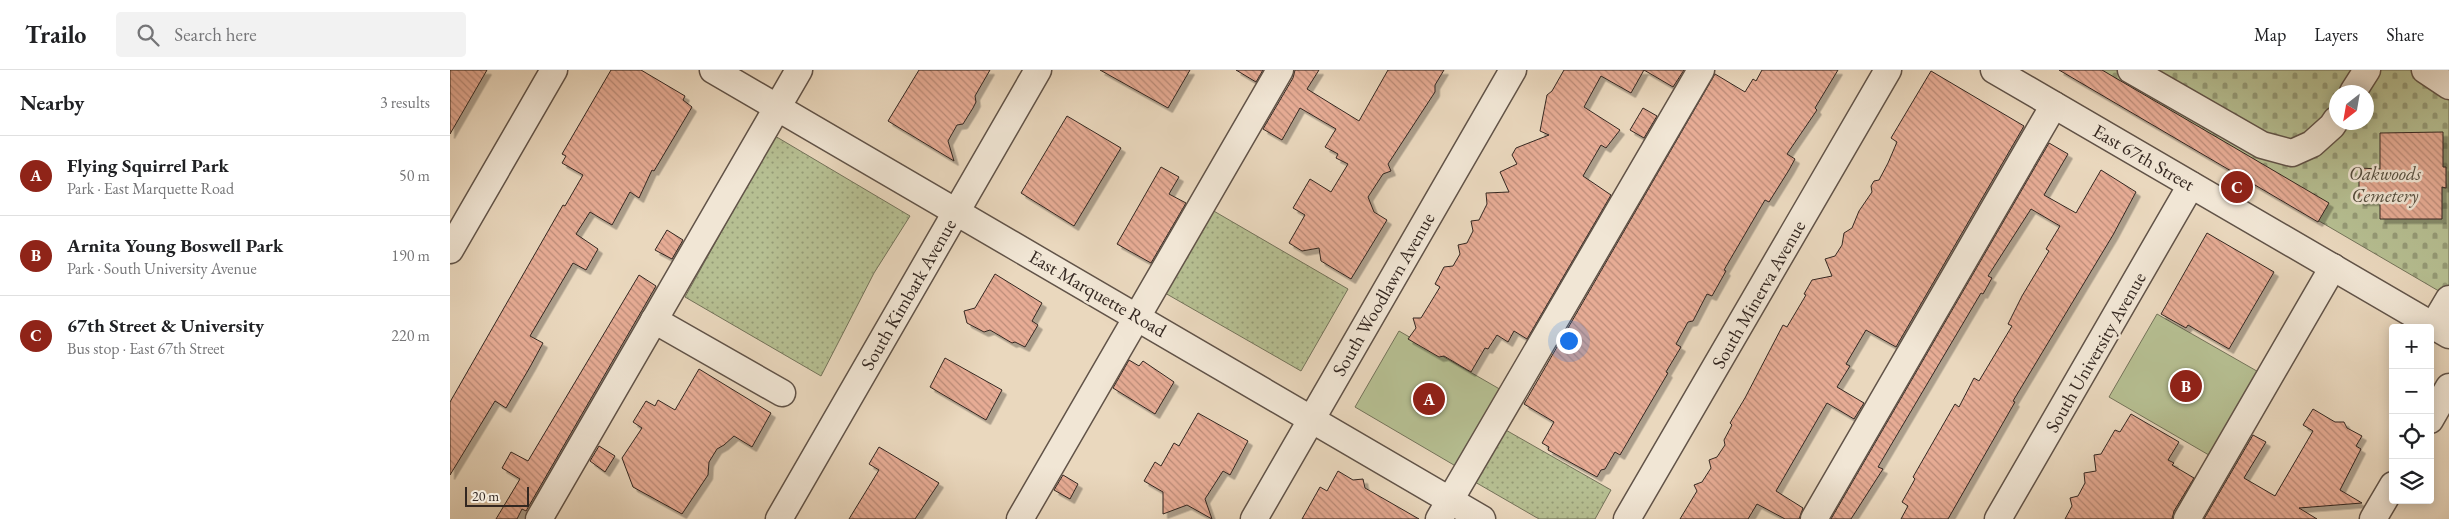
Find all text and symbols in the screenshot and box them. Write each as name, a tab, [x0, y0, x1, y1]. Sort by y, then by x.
search box	[116, 12, 466, 57]
text: Trailo	[25, 19, 86, 50]
icon: search	[134, 21, 162, 49]
text: Search here	[174, 22, 257, 47]
text: Map	[2254, 23, 2286, 46]
text: Layers	[2314, 23, 2358, 46]
text: Share	[2386, 23, 2424, 46]
north arrow	[2329, 85, 2374, 130]
text: Nearby	[20, 89, 84, 116]
text: 3 results	[380, 92, 430, 113]
street label: East 67th Street	[2088, 118, 2199, 197]
text: Flying Squirrel Park	[67, 153, 229, 178]
park label: Oakwoods Cemetery	[2349, 161, 2422, 208]
text: A	[30, 165, 42, 186]
text: 50 m	[399, 165, 430, 186]
pin: C	[2221, 168, 2253, 206]
text: Park · East Marquette Road	[67, 178, 234, 199]
street label: South Woodlawn Avenue	[1326, 208, 1440, 381]
street label: South Kimbark Avenue	[855, 214, 962, 374]
street label: South Minerva Avenue	[1706, 216, 1811, 373]
text: Arnita Young Boswell Park	[67, 233, 283, 258]
street label: East Marquette Road	[1025, 244, 1171, 343]
text: B	[31, 245, 41, 266]
text: 190 m	[391, 245, 430, 266]
text: Park · South University Avenue	[67, 258, 257, 279]
street label: South University Avenue	[2039, 267, 2152, 437]
text: 67th Street & University	[67, 313, 264, 338]
map controls	[2389, 324, 2434, 504]
button: +	[2389, 324, 2434, 369]
text: C	[30, 325, 42, 346]
text: 220 m	[391, 325, 430, 346]
your location	[1556, 328, 1582, 354]
text: Bus stop · East 67th Street	[67, 338, 225, 359]
pin: B	[2170, 367, 2202, 405]
button: −	[2389, 369, 2434, 414]
pin: A	[1413, 380, 1445, 418]
button: locate	[2389, 414, 2434, 459]
button: layers	[2389, 459, 2434, 504]
scale bar	[465, 484, 529, 507]
text: 20 m	[472, 487, 499, 505]

